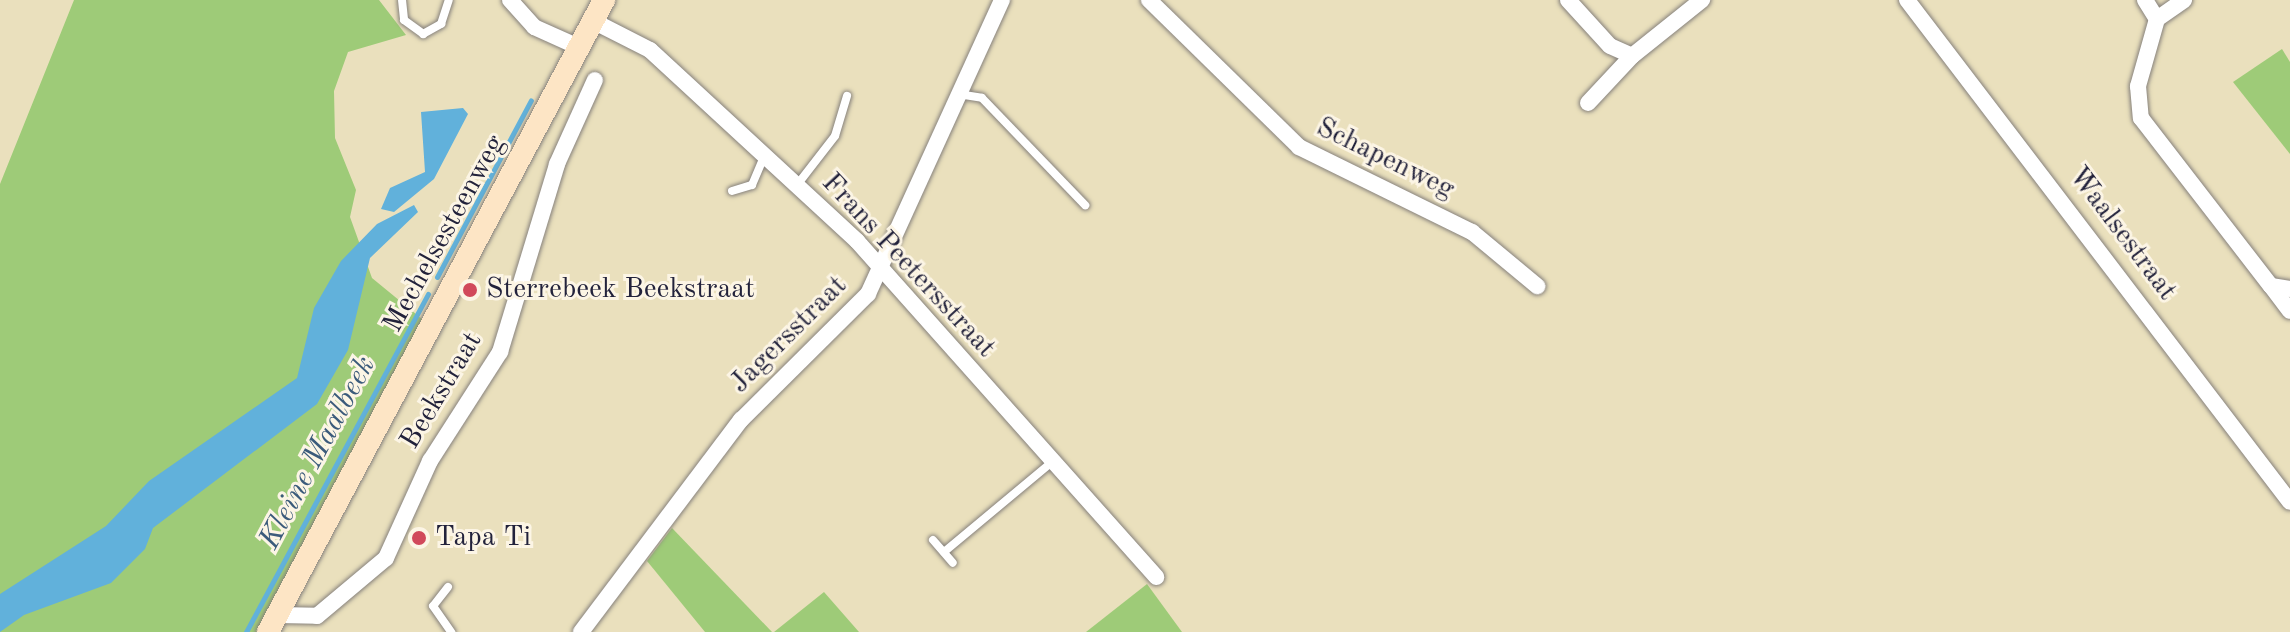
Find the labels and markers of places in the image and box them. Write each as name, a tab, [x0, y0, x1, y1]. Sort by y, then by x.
place label: Sterrebeek Beekstraat	[486, 273, 755, 307]
marker: Sterrebeek Beekstraat	[461, 281, 479, 299]
place label: Tapa Ti	[435, 521, 531, 555]
marker: Tapa Ti	[410, 529, 428, 547]

